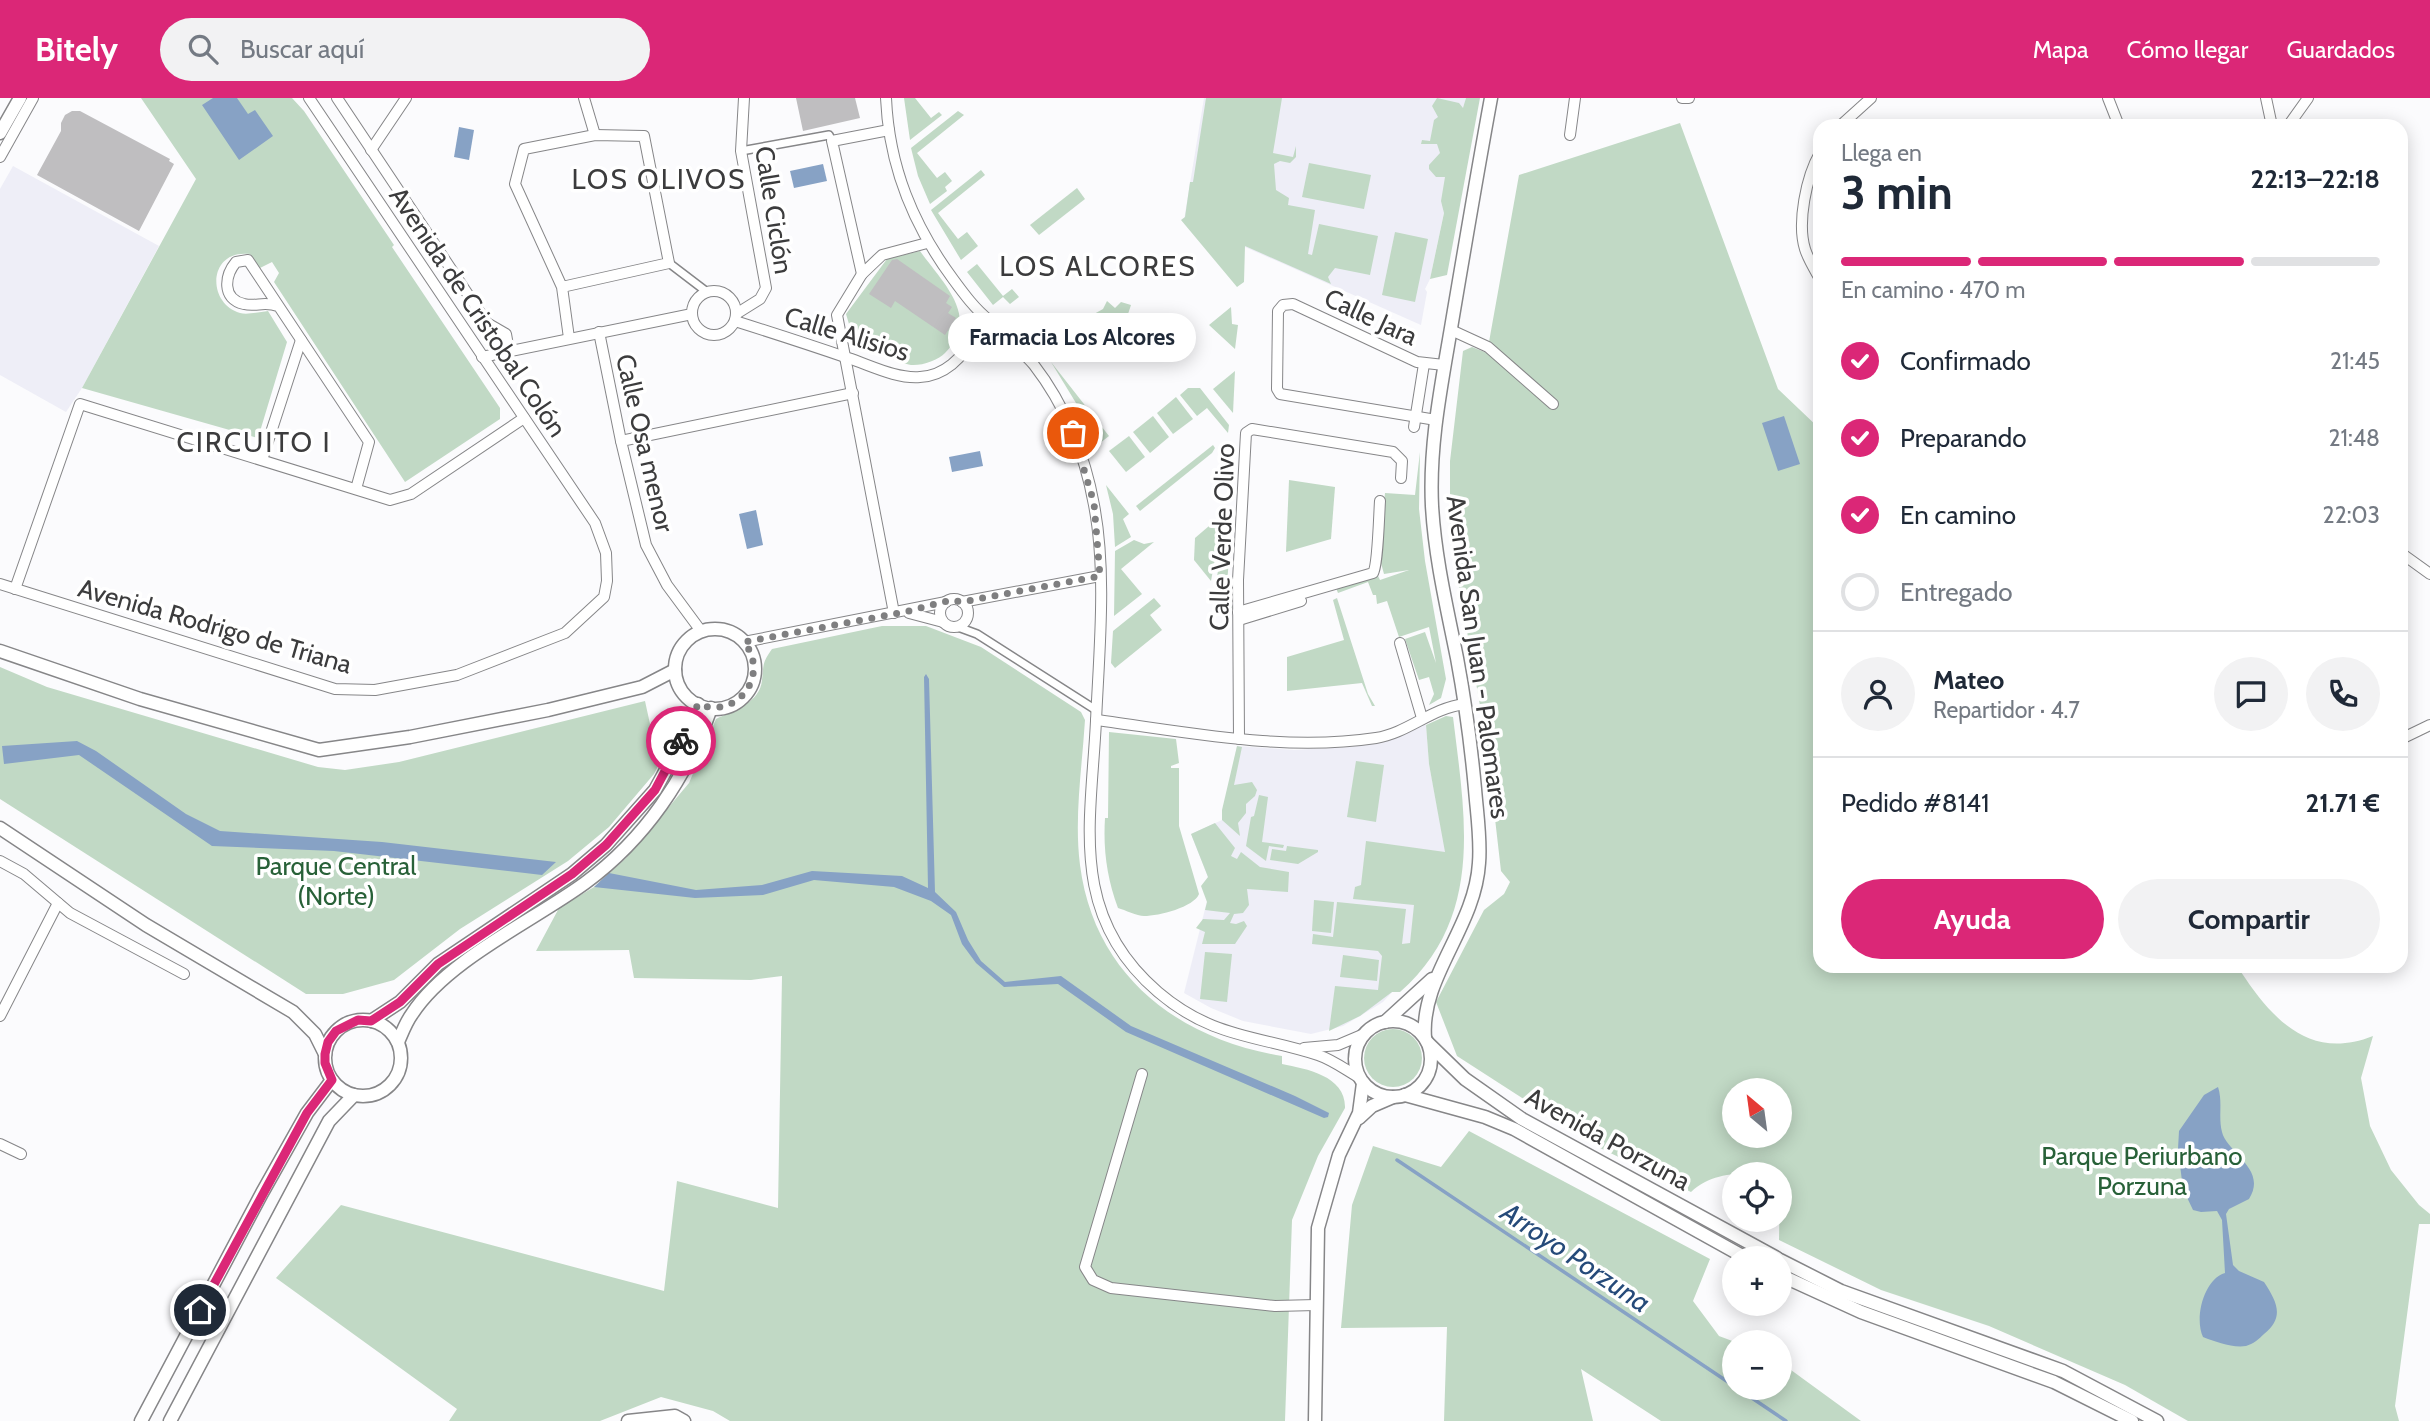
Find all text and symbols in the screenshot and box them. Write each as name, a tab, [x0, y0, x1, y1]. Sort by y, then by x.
search box	[160, 18, 650, 81]
text: Bitely	[35, 29, 118, 69]
icon: search	[184, 30, 222, 68]
text: Buscar aquí	[240, 33, 364, 65]
text: Mapa	[2033, 35, 2089, 64]
text: Cómo llegar	[2127, 35, 2248, 64]
text: Guardados	[2286, 35, 2395, 64]
text: Llega en	[1841, 139, 1922, 167]
street label: Calle Ciclón	[748, 144, 800, 276]
district label: LOS OLIVOS	[572, 162, 746, 196]
text: 22:13–22:18	[2250, 163, 2380, 195]
text: 3 min	[1841, 165, 1953, 221]
street label: Avenida de Cristobal Colón	[382, 181, 574, 443]
district label: LOS ALCORES	[999, 249, 1197, 283]
text: En camino · 470 m	[1841, 276, 2025, 304]
street label: Calle Jara	[1319, 282, 1423, 353]
street label: Calle Alisios	[781, 300, 913, 368]
callout: Farmacia Los Alcores	[949, 314, 1197, 363]
text: Farmacia Los Alcores	[969, 323, 1175, 351]
icon: check	[1841, 342, 1879, 380]
text: Confirmado	[1900, 345, 2031, 377]
text: 21:45	[2330, 347, 2380, 375]
street label: Calle Osa menor	[609, 351, 681, 536]
pin	[1043, 403, 1103, 463]
icon: bag	[1054, 414, 1092, 452]
icon: check	[1841, 419, 1879, 457]
text: Preparando	[1900, 422, 2027, 454]
text: 21:48	[2328, 424, 2380, 452]
district label: CIRCUITO I	[176, 425, 332, 459]
street label: Calle Verde Olivo	[1203, 443, 1241, 631]
street label: Avenida San Juan - Palomares	[1439, 493, 1517, 821]
icon: check	[1841, 496, 1879, 534]
text: En camino	[1900, 499, 2016, 531]
text: 22:03	[2323, 501, 2380, 529]
street label: Avenida Rodrigo de Triana	[75, 572, 356, 681]
text: Entregado	[1900, 576, 2013, 608]
button: person	[1841, 657, 1915, 731]
button: chat	[2214, 657, 2288, 731]
button: phone	[2306, 657, 2380, 731]
text: Mateo	[1933, 664, 2004, 696]
text: Repartidor · 4.7	[1933, 696, 2080, 724]
courier	[646, 706, 716, 776]
icon: bike	[662, 722, 700, 760]
text: Pedido #8141	[1841, 787, 1989, 819]
text: 21.71 €	[2306, 787, 2380, 819]
park label: Parque Central (Norte)	[256, 850, 416, 912]
button: Ayuda	[1841, 879, 2104, 959]
button: Compartir	[2118, 879, 2380, 959]
north arrow	[1722, 1078, 1792, 1148]
map controls	[1722, 1078, 1792, 1400]
street label: Avenida Porzuna	[1520, 1080, 1697, 1198]
park label: Parque Periurbano Porzuna	[2041, 1140, 2243, 1202]
button: locate	[1722, 1162, 1792, 1232]
water label: Arroyo Porzuna	[1493, 1193, 1657, 1319]
button: +	[1722, 1246, 1792, 1316]
pin	[170, 1280, 230, 1340]
icon: home	[181, 1291, 219, 1329]
button: −	[1722, 1330, 1792, 1400]

